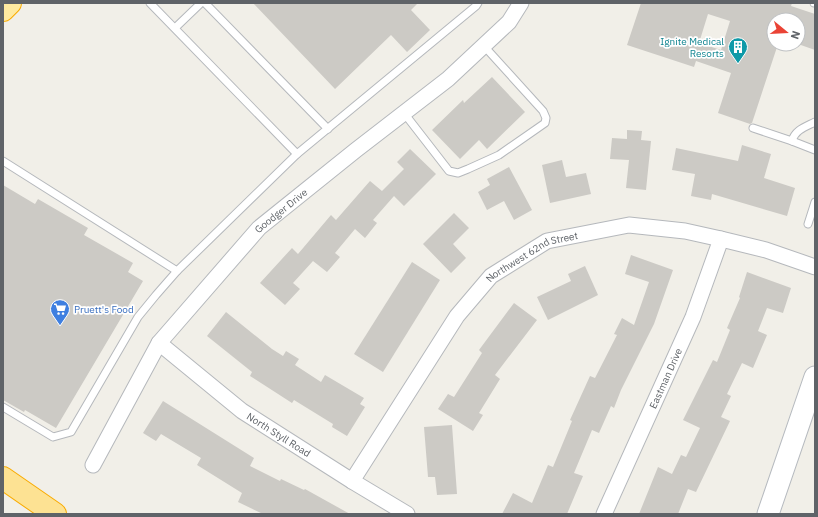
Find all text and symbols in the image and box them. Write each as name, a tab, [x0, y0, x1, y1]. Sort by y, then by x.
north arrow	[766, 12, 806, 52]
text: N	[788, 29, 803, 41]
place label: Ignite Medical Resorts	[660, 35, 724, 60]
building icon: Ignite Medical Resorts	[727, 36, 749, 64]
street label: Goodger Drive	[251, 185, 310, 235]
street label: Northwest 62nd Street	[483, 229, 579, 284]
supermarket icon: Pruett's Food	[49, 298, 71, 326]
place label: Pruett's Food	[74, 303, 134, 316]
street label: Eastman Drive	[646, 346, 685, 410]
street label: North Styll Road	[245, 409, 313, 460]

